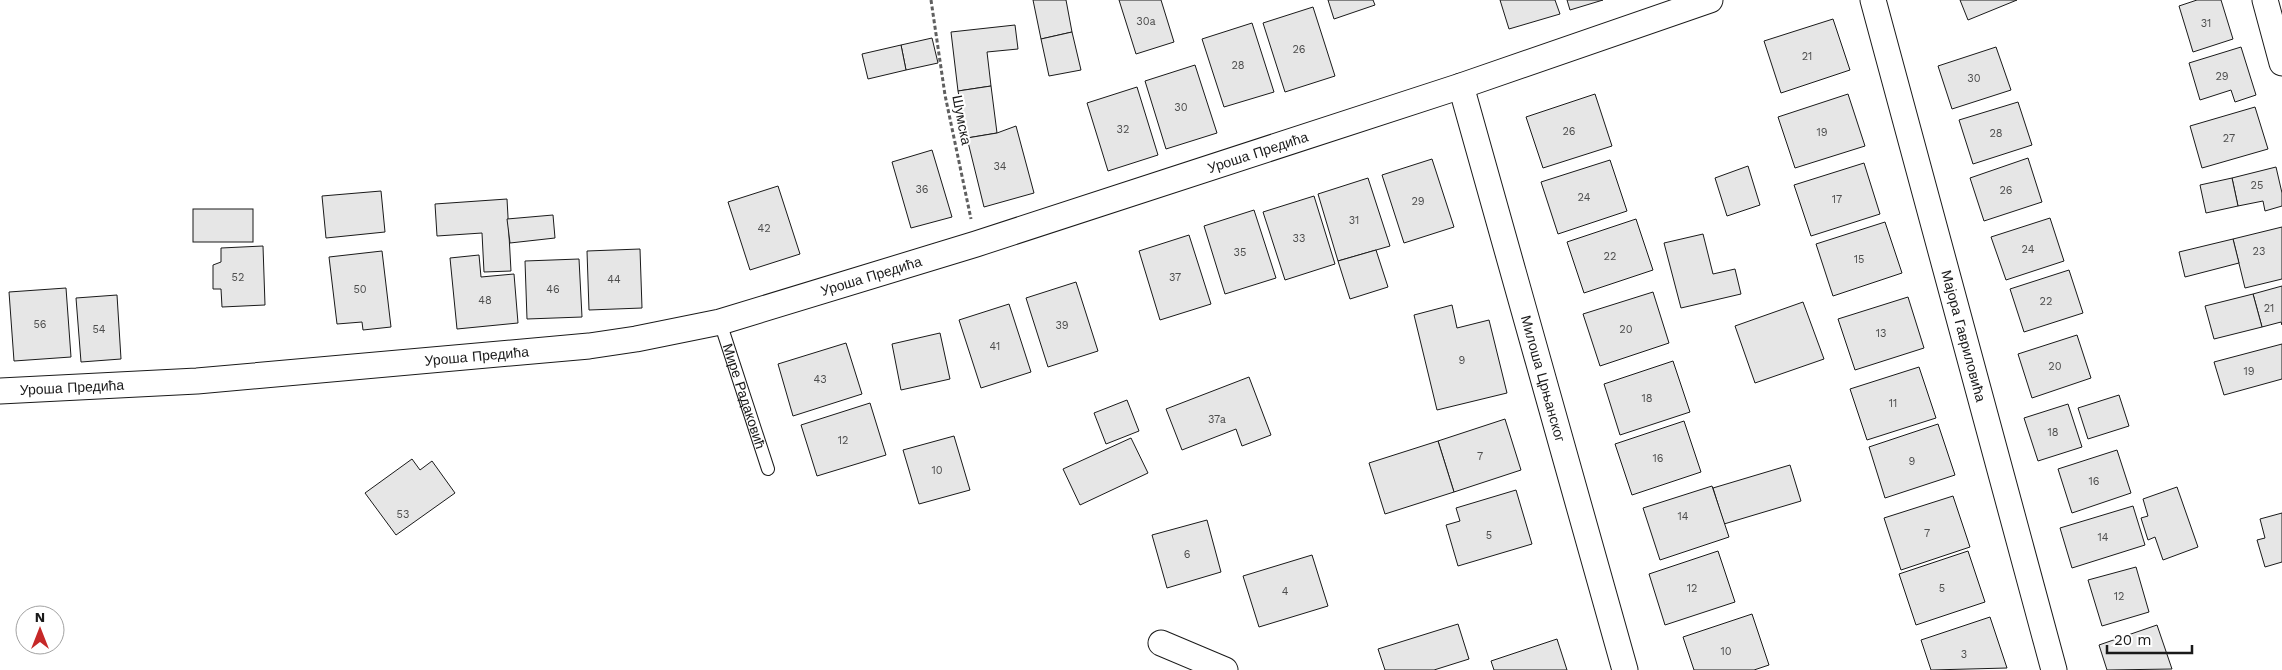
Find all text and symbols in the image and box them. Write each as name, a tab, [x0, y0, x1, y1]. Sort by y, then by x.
house number: 30a	[1136, 15, 1156, 28]
house number: 31	[2201, 17, 2211, 30]
house number: 26	[1292, 43, 1306, 56]
house number: 21	[1802, 50, 1812, 63]
house number: 28	[1231, 59, 1245, 72]
house number: 29	[2215, 70, 2229, 83]
house number: 30	[1967, 72, 1981, 85]
street label: Шумска	[949, 94, 975, 147]
house number: 30	[1174, 101, 1188, 114]
house number: 32	[1117, 123, 1129, 136]
house number: 26	[1562, 125, 1576, 138]
house number: 19	[1816, 126, 1828, 139]
house number: 28	[1989, 127, 2003, 140]
street label: Уроша Предића	[1206, 128, 1310, 176]
house number: 27	[2223, 132, 2235, 145]
house number: 34	[993, 160, 1007, 173]
house number: 25	[2251, 179, 2263, 192]
house number: 36	[915, 183, 929, 196]
house number: 26	[1999, 184, 2013, 197]
house number: 24	[1578, 191, 1591, 204]
house number: 17	[1832, 193, 1842, 206]
house number: 29	[1411, 195, 1425, 208]
house number: 31	[1349, 214, 1359, 227]
house number: 42	[757, 222, 771, 235]
house number: 33	[1293, 232, 1305, 245]
house number: 24	[2022, 243, 2035, 256]
house number: 23	[2253, 245, 2265, 258]
house number: 35	[1234, 246, 1246, 259]
house number: 22	[1604, 250, 1616, 263]
street label: Уроша Предића	[819, 253, 924, 299]
house number: 15	[1854, 253, 1864, 266]
street label: Мајора Гавриловића	[1938, 268, 1989, 404]
house number: 52	[232, 271, 244, 284]
house number: 37	[1169, 271, 1181, 284]
house number: 44	[607, 273, 621, 286]
house number: 50	[353, 283, 367, 296]
house number: 46	[546, 283, 560, 296]
house number: 48	[478, 294, 492, 307]
house number: 22	[2040, 295, 2052, 308]
house number: 21	[2264, 302, 2274, 315]
street label: Милоша Црњанског	[1518, 314, 1569, 444]
house number: 56	[33, 318, 47, 331]
house number: 39	[1055, 319, 1069, 332]
house number: 54	[92, 323, 106, 336]
house number: 20	[1619, 323, 1633, 336]
house number: 13	[1876, 327, 1886, 340]
house number: 41	[990, 340, 1000, 353]
street label: Мире Радаковић	[720, 342, 769, 451]
street label: Уроша Предића	[424, 343, 530, 369]
house number: 9	[1459, 354, 1466, 367]
house number: 20	[2048, 360, 2062, 373]
house number: 19	[2243, 365, 2255, 378]
house number: 43	[813, 373, 827, 386]
street label: Уроша Предића	[19, 377, 125, 398]
house number: 18	[1641, 392, 1653, 405]
house number: 11	[1889, 397, 1897, 410]
house number: 37a	[1208, 413, 1226, 426]
house number: 18	[2047, 426, 2059, 439]
house number: 12	[838, 434, 848, 447]
house number: 7	[1477, 450, 1483, 463]
house number: 16	[1653, 452, 1664, 465]
house number: 9	[1909, 455, 1916, 468]
house number: 10	[931, 464, 943, 477]
house number: 16	[2089, 475, 2100, 488]
house number: 53	[397, 508, 409, 521]
house number: 14	[1677, 510, 1689, 523]
house number: 7	[1924, 527, 1930, 540]
house number: 5	[1486, 529, 1492, 542]
house number: 14	[2097, 531, 2109, 544]
house number: 6	[1184, 548, 1191, 561]
house number: 12	[1687, 582, 1697, 595]
house number: 5	[1939, 582, 1945, 595]
house number: 4	[1282, 585, 1289, 598]
house number: 12	[2114, 590, 2124, 603]
north arrow	[15, 605, 65, 655]
text: N	[35, 609, 45, 625]
scale bar	[2107, 622, 2192, 654]
text: 20 m	[2114, 631, 2152, 649]
house number: 10	[1720, 645, 1732, 658]
house number: 3	[1961, 648, 1967, 661]

